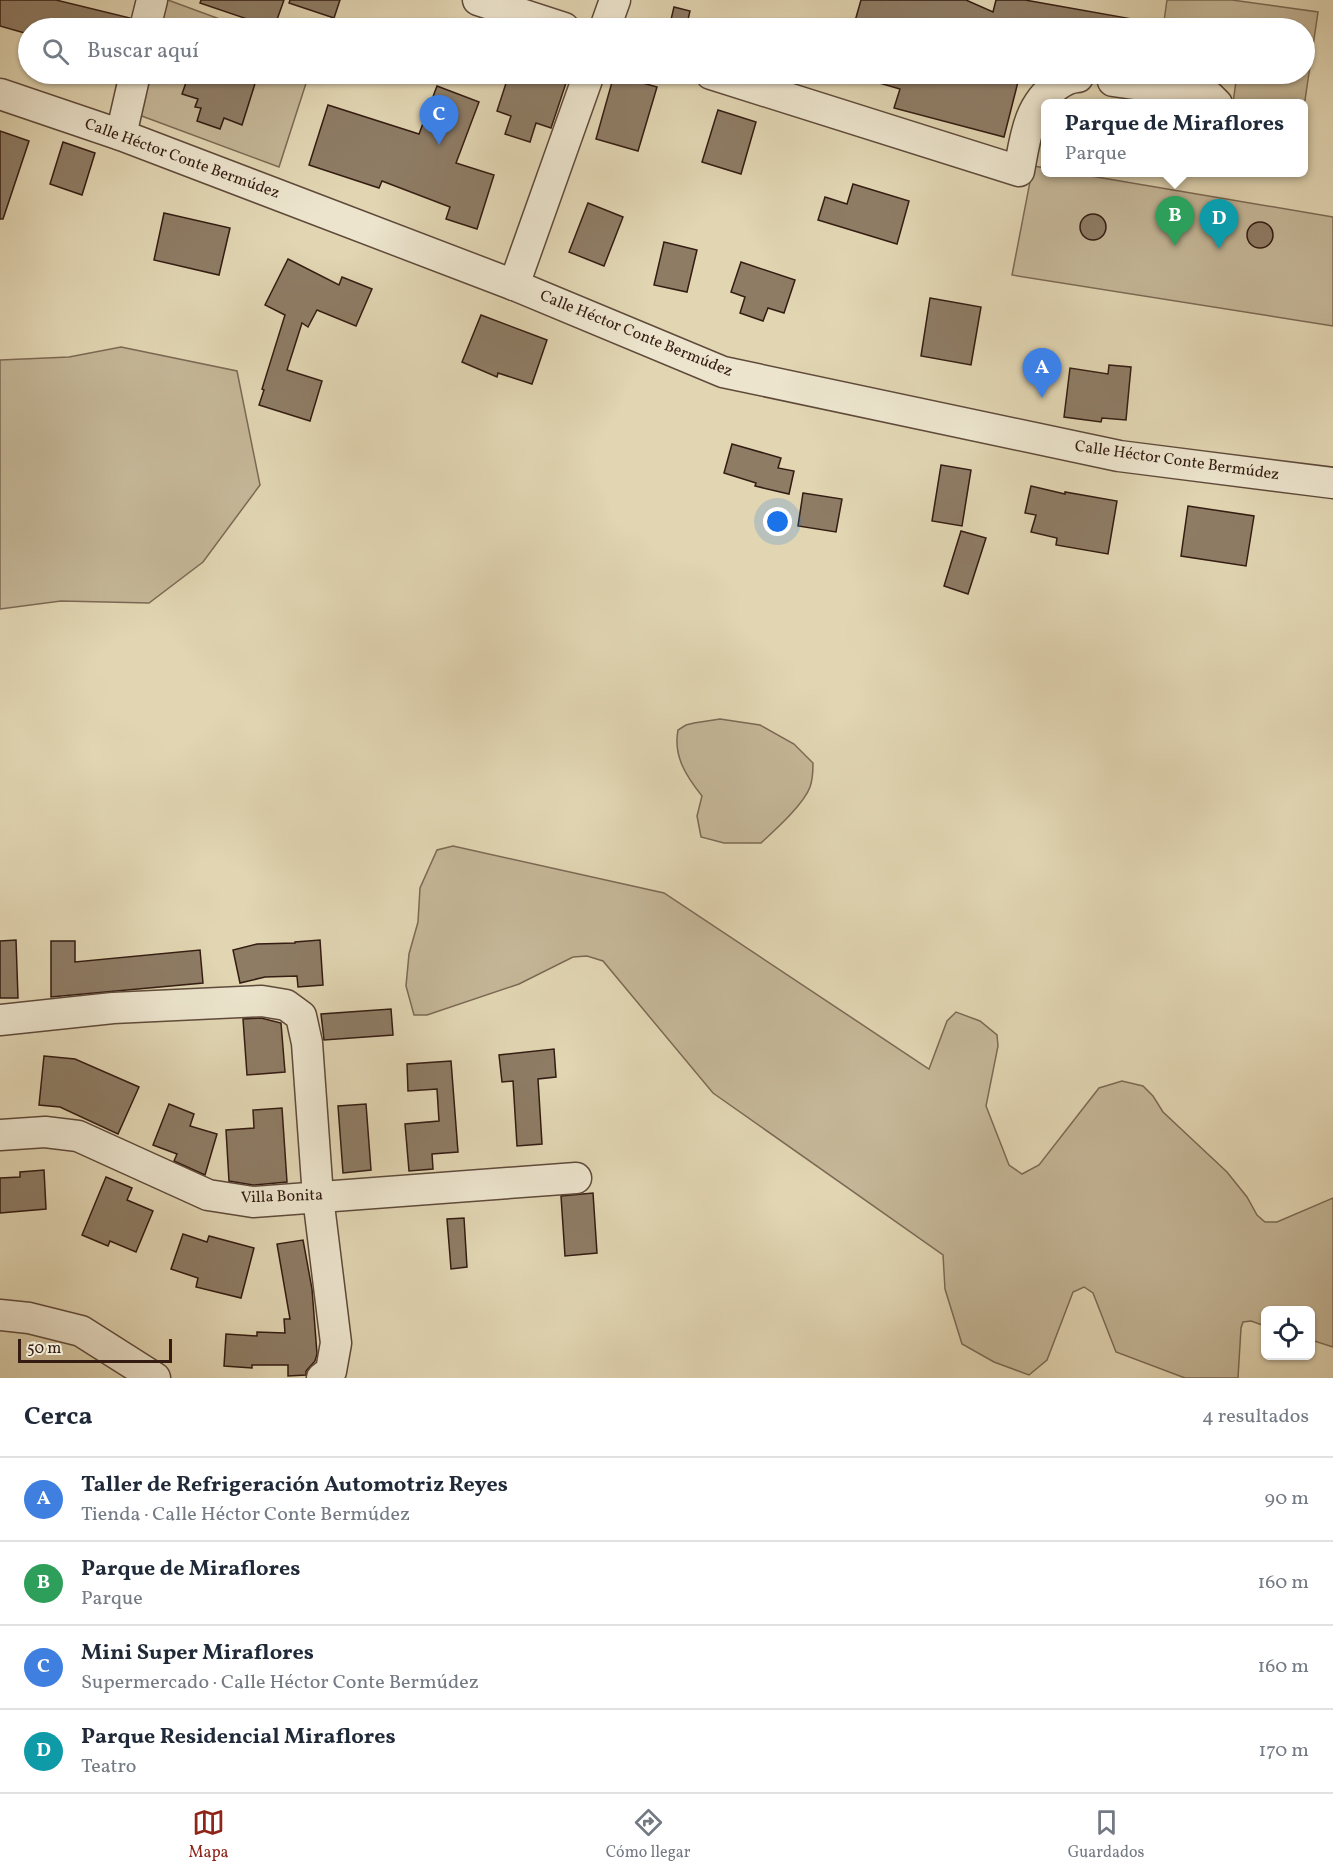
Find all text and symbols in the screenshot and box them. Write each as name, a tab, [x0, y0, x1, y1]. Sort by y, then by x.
search box	[18, 18, 1315, 84]
icon: search	[39, 35, 72, 68]
text: Buscar aquí	[87, 36, 199, 67]
pin: C	[420, 96, 458, 145]
popup	[1041, 99, 1308, 177]
text: Parque de Miraflores	[1065, 109, 1284, 140]
street label: Calle Héctor Conte Bermúdez	[81, 113, 283, 205]
text: Parque	[1065, 140, 1126, 168]
pin: B	[1156, 196, 1194, 246]
pin: D	[1200, 200, 1238, 249]
street label: Calle Héctor Conte Bermúdez	[536, 285, 736, 383]
pin: A	[1022, 348, 1062, 398]
street label: Calle Héctor Conte Bermúdez	[1073, 436, 1281, 486]
your location	[763, 507, 792, 536]
street label: Villa Bonita	[241, 1185, 323, 1209]
map controls	[1261, 1306, 1315, 1360]
button: locate	[1261, 1306, 1315, 1360]
scale bar	[18, 1336, 172, 1364]
text: 50 m	[27, 1338, 61, 1360]
text: Cerca	[24, 1399, 93, 1435]
text: 4 resultados	[1202, 1403, 1309, 1431]
text: Taller de Refrigeración Automotriz Reyes	[81, 1470, 508, 1501]
text: A	[36, 1485, 51, 1513]
text: 90 m	[1265, 1485, 1309, 1513]
text: Tienda · Calle Héctor Conte Bermúdez	[81, 1501, 410, 1529]
text: Parque de Miraflores	[81, 1554, 300, 1585]
text: B	[37, 1569, 50, 1597]
text: 160 m	[1257, 1569, 1309, 1597]
text: Parque	[81, 1585, 143, 1613]
text: Mini Super Miraflores	[81, 1638, 314, 1669]
text: C	[37, 1653, 50, 1681]
text: 160 m	[1257, 1653, 1309, 1681]
text: Supermercado · Calle Héctor Conte Bermúdez	[81, 1669, 479, 1697]
text: Parque Residencial Miraflores	[81, 1722, 396, 1753]
text: D	[36, 1737, 51, 1765]
text: 170 m	[1259, 1737, 1309, 1765]
text: Teatro	[81, 1753, 136, 1781]
tab: Mapa	[189, 1806, 229, 1864]
tab: Cómo llegar	[606, 1806, 691, 1864]
tab: Guardados	[1068, 1806, 1144, 1864]

